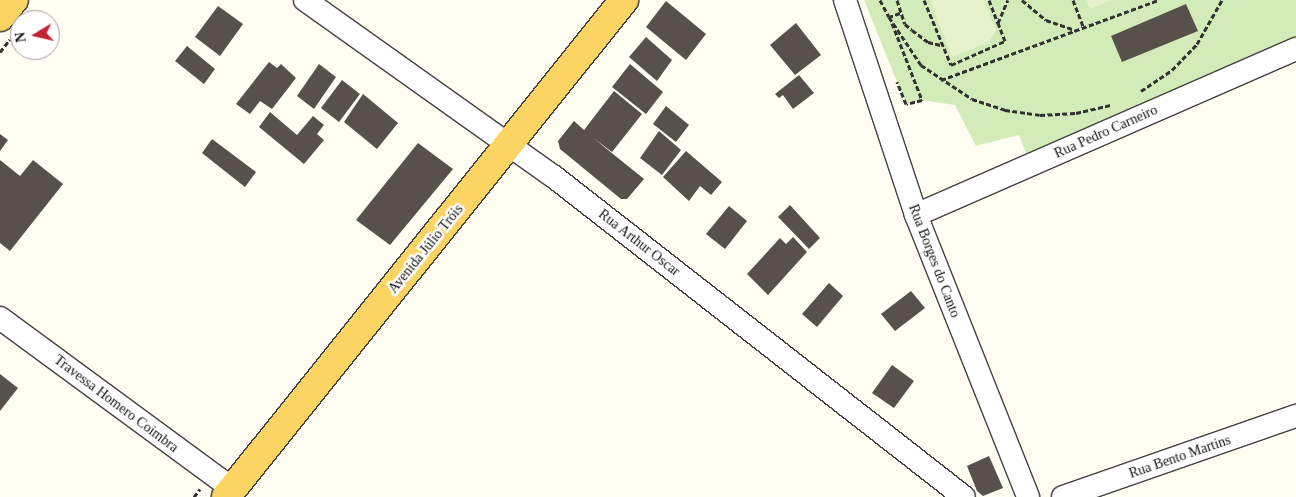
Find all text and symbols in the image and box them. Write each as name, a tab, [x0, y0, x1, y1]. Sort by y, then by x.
north arrow	[10, 10, 60, 60]
text: N	[12, 31, 29, 43]
street label: Rua Pedro Carneiro	[1052, 102, 1160, 162]
street label: Avenida Júlio Tróis	[385, 201, 467, 297]
street label: Rua Borges do Canto	[905, 202, 963, 320]
street label: Rua Arthur Oscar	[595, 206, 683, 280]
street label: Travessa Homero Coimbra	[51, 352, 181, 456]
street label: Rua Bento Martins	[1127, 432, 1233, 482]

